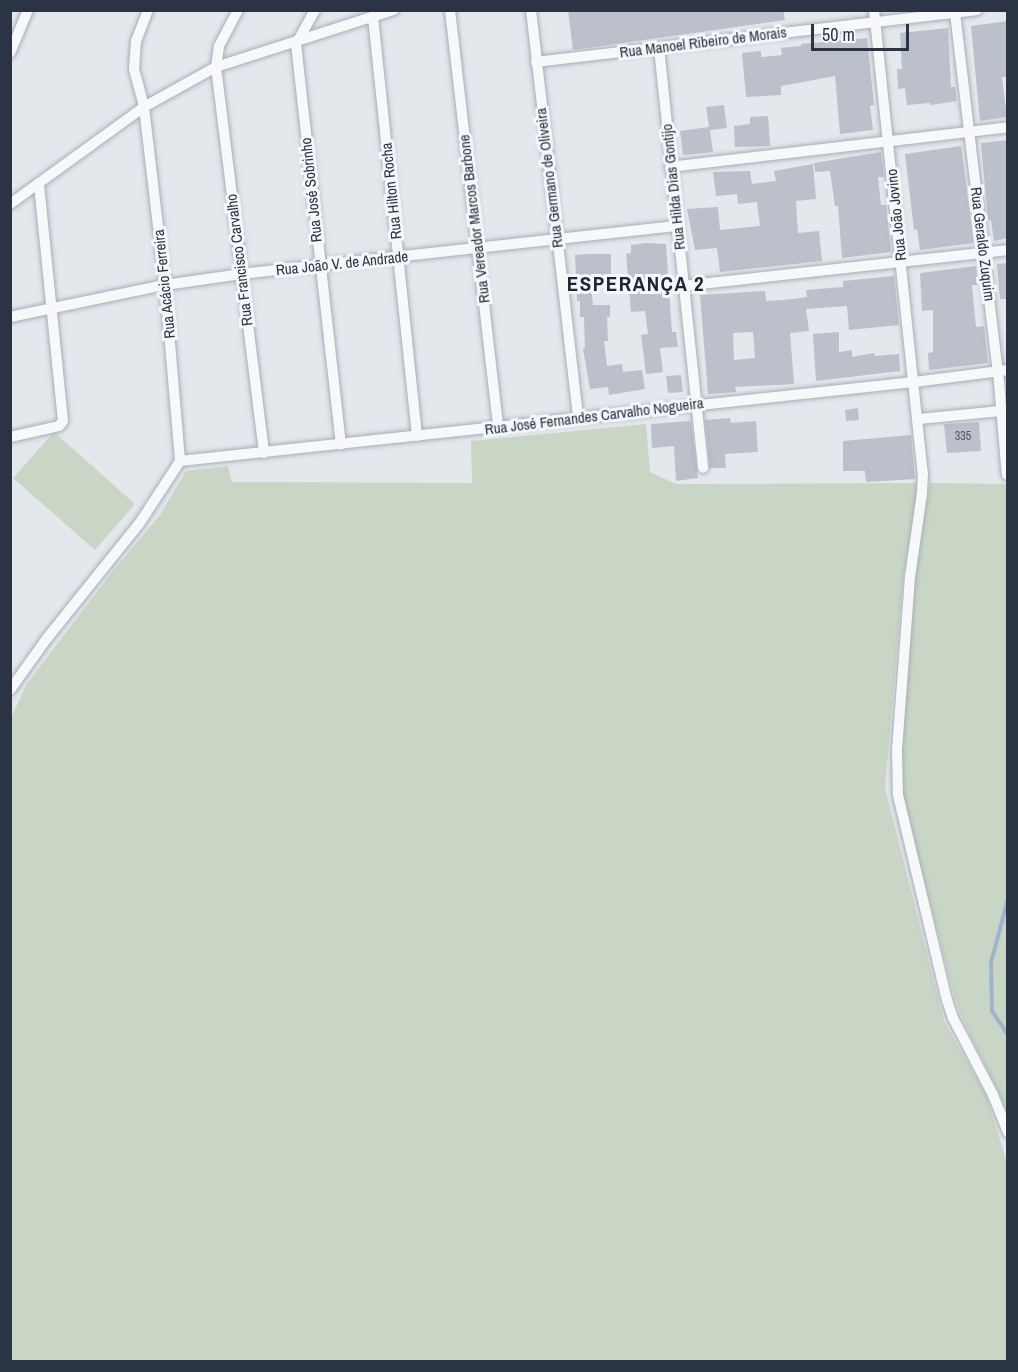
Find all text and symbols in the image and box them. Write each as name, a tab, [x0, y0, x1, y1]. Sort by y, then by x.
scale bar	[814, 12, 912, 50]
text: 50 m	[822, 22, 855, 47]
street label: Rua Manoel Ribeiro de Morais	[618, 23, 788, 61]
street label: Rua Germano de Oliveira	[531, 107, 567, 249]
street label: Rua Hilda Dias Gontijo	[657, 123, 689, 251]
street label: Rua Vereador Marcos Barbone	[455, 134, 493, 304]
street label: Rua José Sobrinho	[297, 137, 325, 243]
street label: Rua Hilton Rocha	[377, 142, 405, 240]
street label: Rua João Jovino	[882, 168, 910, 262]
street label: Rua Geraldo Zuquim	[967, 186, 999, 302]
street label: Rua Francisco Carvalho	[222, 193, 256, 327]
street label: Rua Acácio Ferreira	[149, 228, 179, 340]
street label: Rua João V. de Andrade	[275, 247, 409, 279]
district label: ESPERANÇA 2	[567, 271, 705, 297]
street label: Rua José Fernandes Carvalho Nogueira	[484, 394, 704, 438]
house number: 335	[955, 430, 971, 444]

